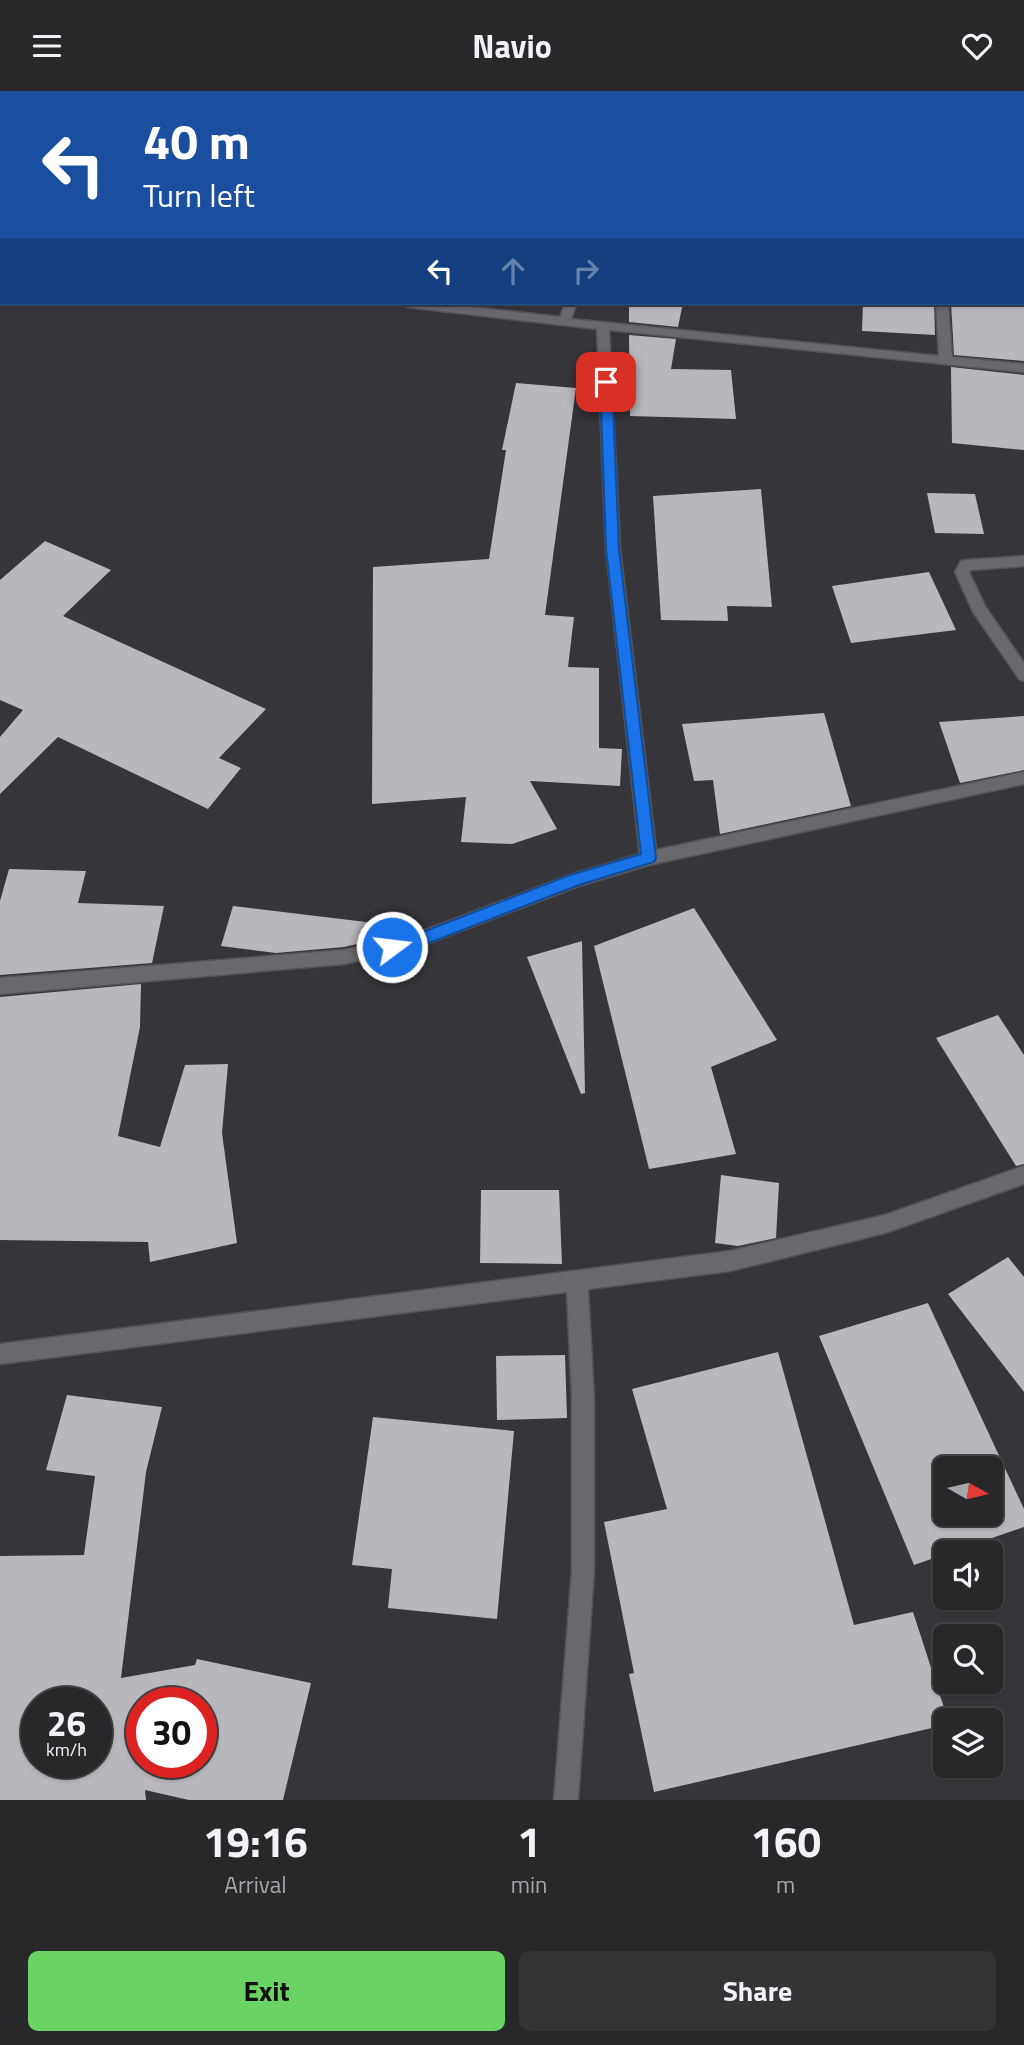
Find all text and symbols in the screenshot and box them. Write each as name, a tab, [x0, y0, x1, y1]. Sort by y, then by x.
text: Navio	[472, 22, 552, 70]
icon: menu	[28, 27, 66, 65]
icon: heart	[958, 27, 996, 65]
text: 40 m	[143, 103, 250, 178]
icon: left	[28, 119, 119, 210]
text: Turn left	[143, 171, 255, 219]
icon: left	[421, 252, 459, 290]
icon: ahead	[494, 252, 532, 290]
icon: right	[567, 252, 605, 290]
pin	[576, 352, 636, 412]
icon: arrive	[587, 363, 625, 401]
position arrow	[355, 910, 429, 984]
north arrow	[933, 1456, 1003, 1526]
map controls	[933, 1456, 1003, 1778]
button: sound	[933, 1540, 1003, 1610]
button: search	[933, 1624, 1003, 1694]
speed limit sign: 30	[126, 1687, 217, 1778]
text: 26	[47, 1696, 86, 1750]
button: layers	[933, 1708, 1003, 1778]
text: km/h	[46, 1736, 87, 1763]
text: 19:16	[203, 1809, 308, 1873]
text: 1	[517, 1809, 541, 1873]
text: 160	[750, 1809, 821, 1873]
text: Arrival	[224, 1867, 287, 1902]
text: min	[511, 1867, 547, 1902]
text: m	[776, 1867, 795, 1902]
button: Exit	[28, 1951, 505, 2031]
button: Share	[519, 1951, 996, 2031]

